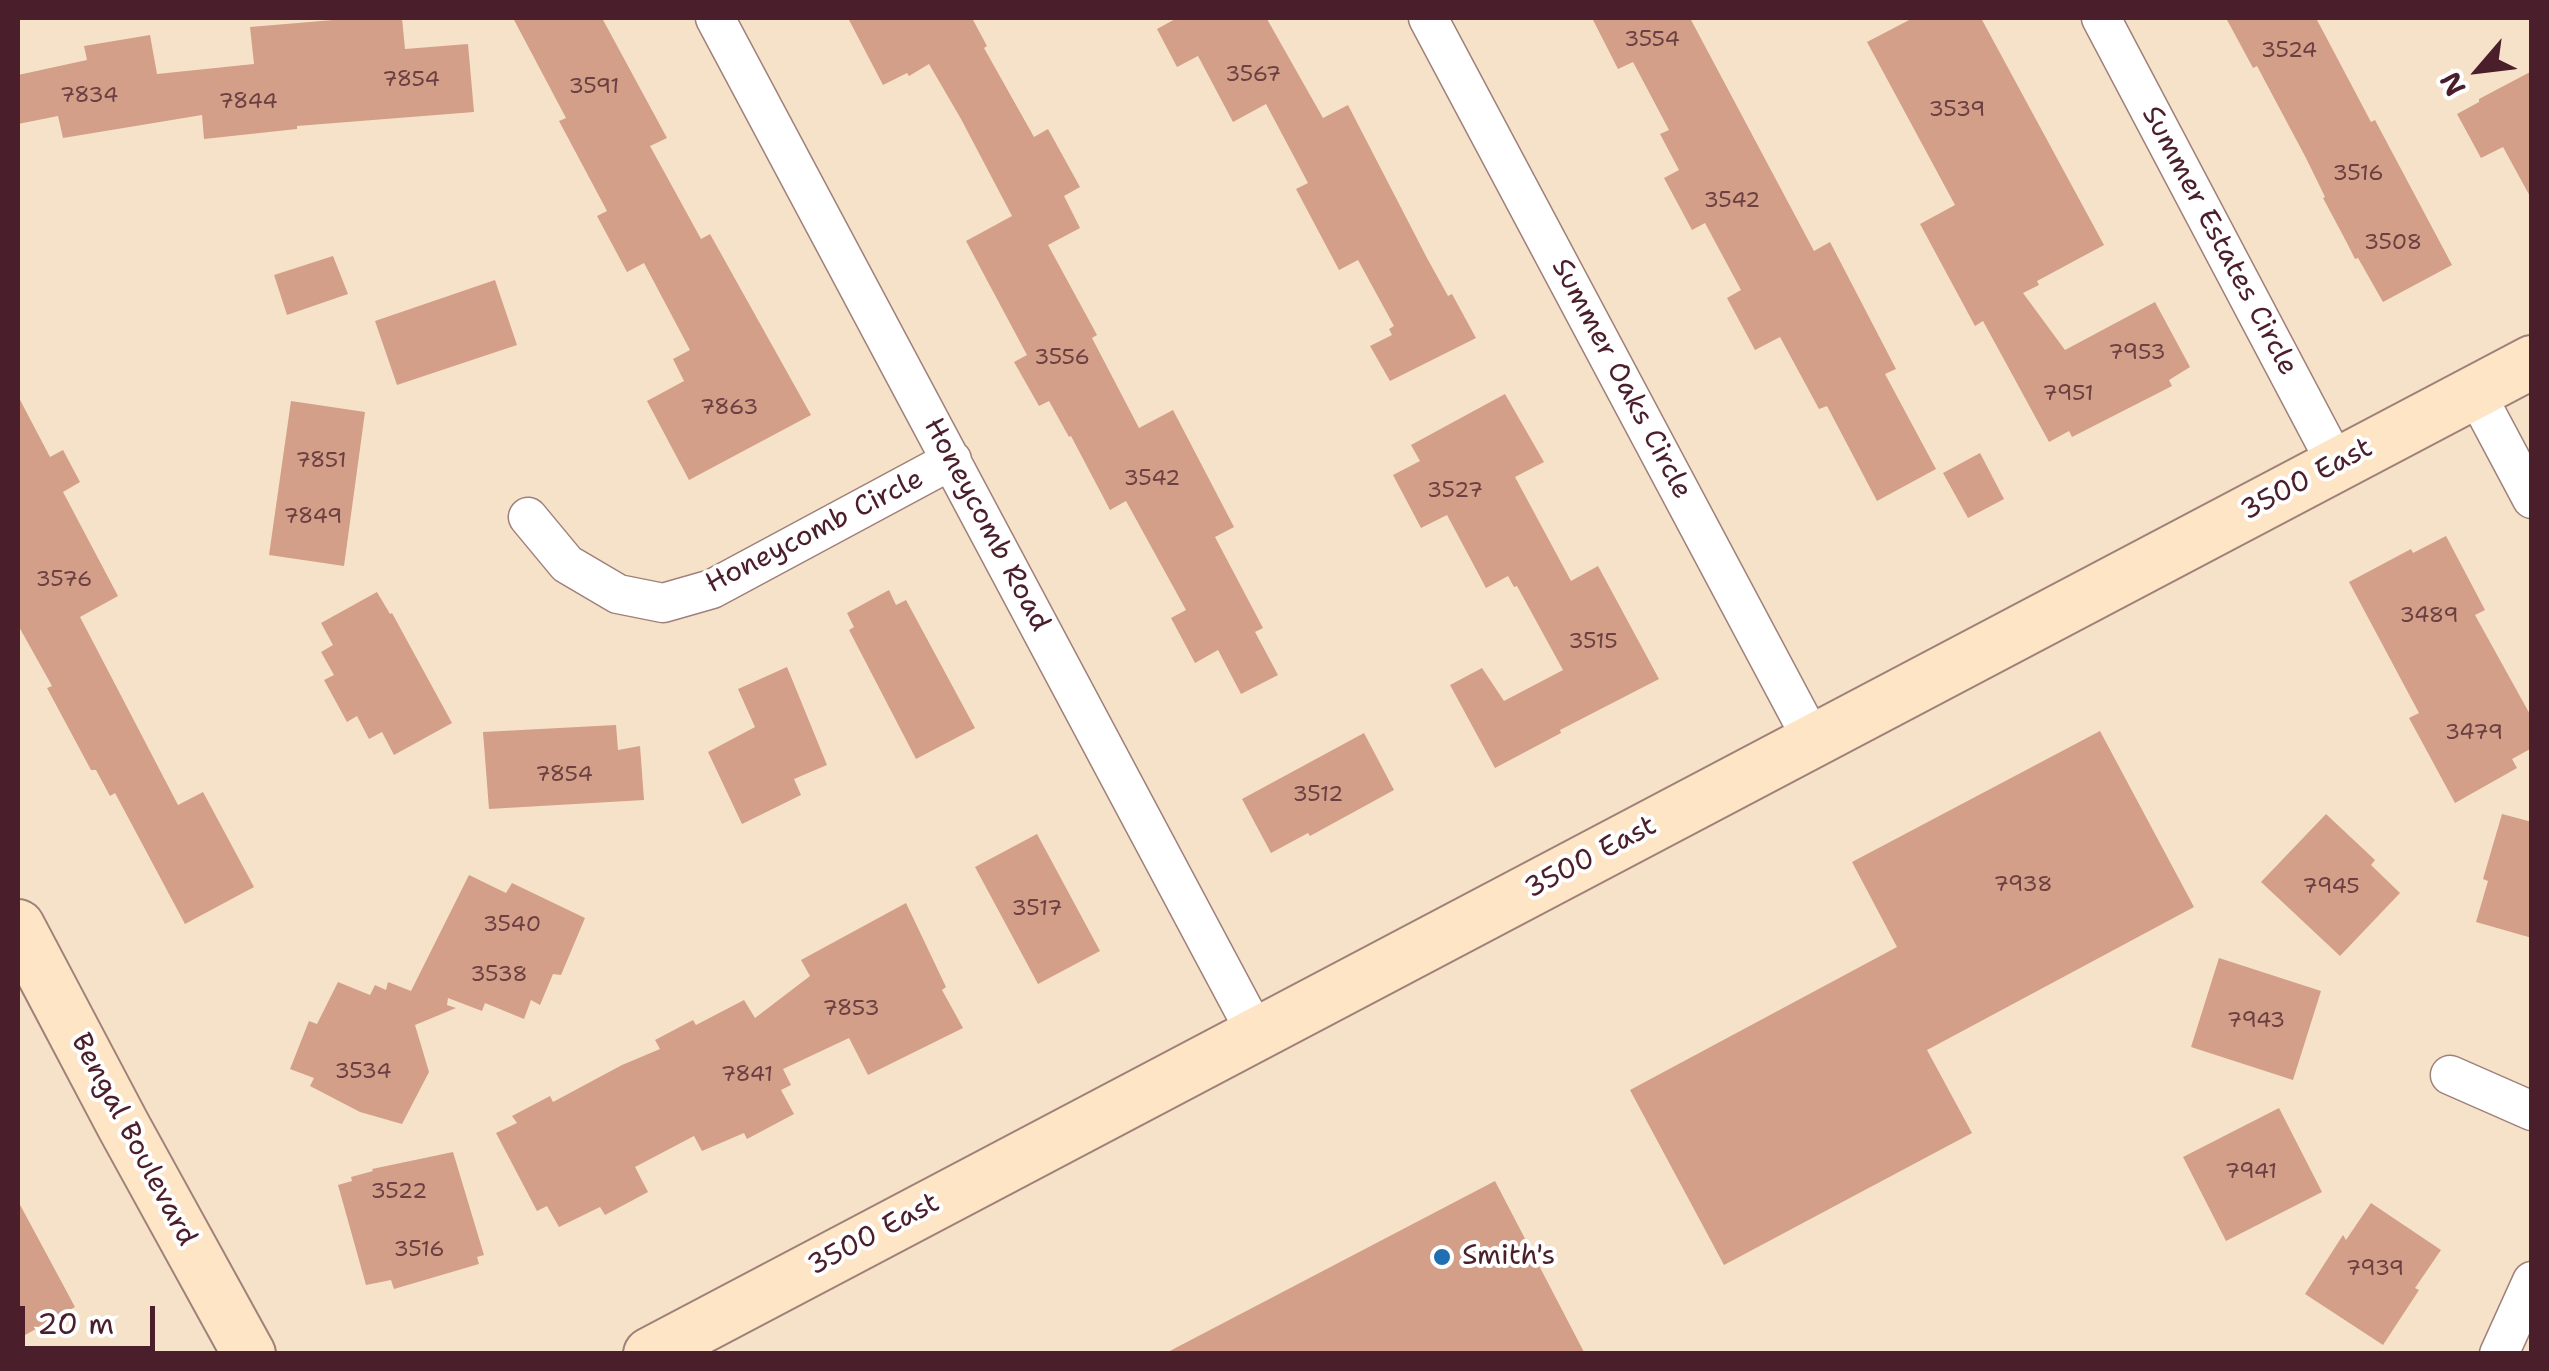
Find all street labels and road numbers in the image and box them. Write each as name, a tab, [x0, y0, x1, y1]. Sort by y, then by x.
street label: Summer Estates Circle	[2134, 101, 2304, 381]
street label: Summer Oaks Circle	[1543, 253, 1699, 505]
street label: Honeycomb Road	[916, 413, 1056, 637]
street label: 3500 East	[2236, 431, 2378, 529]
street label: Honeycomb Circle	[700, 463, 930, 601]
street label: 3500 East	[1520, 809, 1662, 907]
street label: Bengal Boulevard	[63, 1028, 203, 1252]
street label: 3500 East	[803, 1186, 945, 1284]

